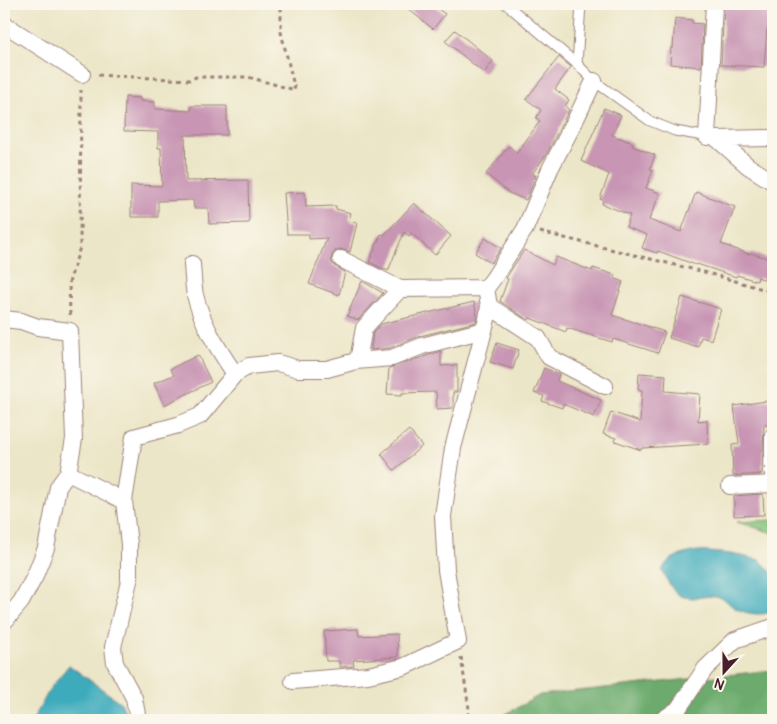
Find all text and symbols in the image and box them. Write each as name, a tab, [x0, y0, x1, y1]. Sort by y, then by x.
north arrow	[700, 646, 750, 696]
text: N	[712, 674, 727, 693]

